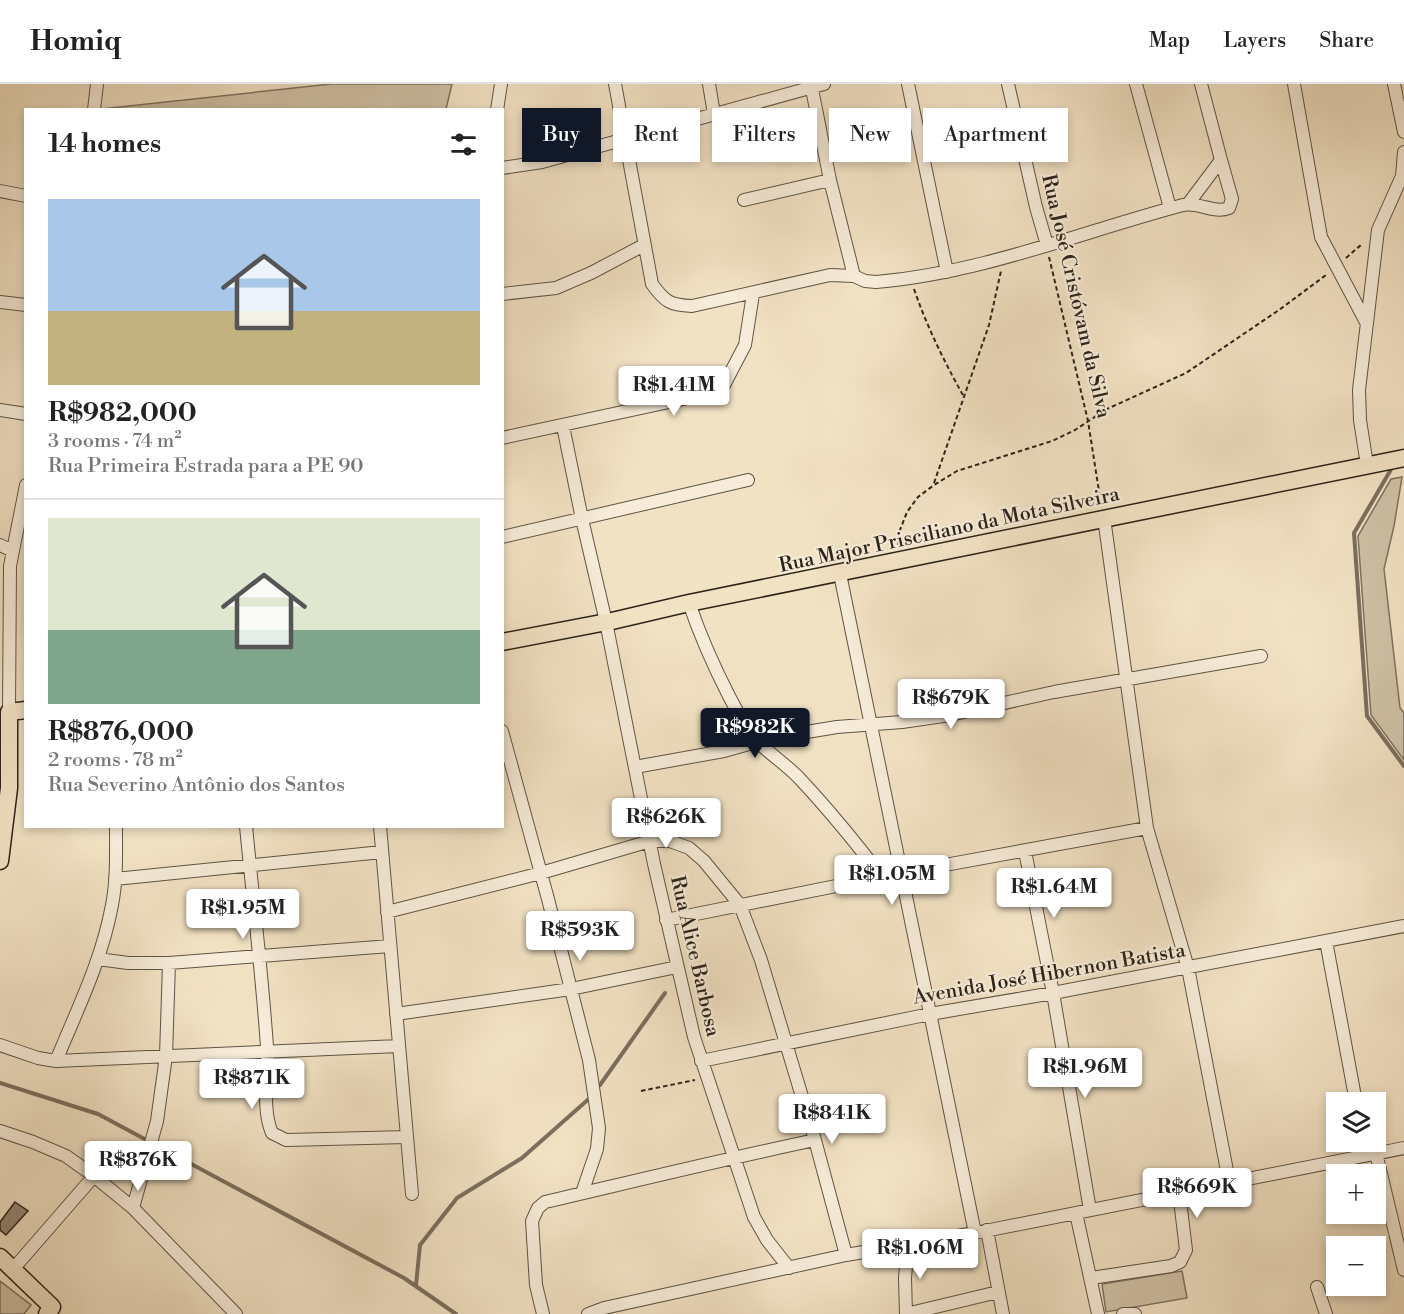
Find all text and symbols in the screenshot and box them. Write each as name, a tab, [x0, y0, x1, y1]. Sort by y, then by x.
text: Homiq	[30, 24, 121, 59]
text: Map	[1149, 28, 1190, 54]
text: Layers	[1223, 28, 1286, 54]
text: Share	[1319, 28, 1374, 54]
chip: Buy	[522, 108, 601, 162]
chip: Rent	[613, 108, 700, 162]
chip: Filters	[712, 108, 817, 162]
chip: New	[829, 108, 911, 162]
chip: Apartment	[923, 108, 1068, 162]
text: 14 homes	[48, 128, 161, 160]
icon: filters	[447, 128, 480, 161]
street label: Rua José Cristóvam da Silva	[1035, 172, 1116, 422]
icon: home	[210, 238, 318, 346]
pin: R$1.41M	[619, 366, 729, 417]
text: R$1.41M	[632, 373, 716, 398]
text: R$982,000	[48, 397, 197, 429]
text: 3 rooms · 74 m²	[48, 429, 181, 454]
text: Rua Primeira Estrada para a PE 90	[48, 454, 364, 479]
street label: Rua Major Prisciliano da Mota Silveira	[777, 482, 1123, 579]
icon: home	[210, 557, 318, 665]
pin: R$679K	[902, 679, 1000, 730]
text: R$679K	[912, 686, 990, 711]
pin: R$982K	[706, 708, 804, 759]
text: R$982K	[715, 715, 795, 740]
text: R$876,000	[48, 716, 194, 748]
text: 2 rooms · 78 m²	[48, 748, 183, 773]
text: Rua Severino Antônio dos Santos	[48, 773, 345, 798]
pin: R$626K	[617, 798, 715, 849]
text: R$626K	[626, 805, 706, 830]
pin: R$1.05M	[837, 855, 947, 906]
text: R$1.05M	[848, 862, 936, 887]
pin: R$1.64M	[999, 868, 1109, 919]
street label: Rua Alice Barbosa	[664, 874, 725, 1040]
text: R$1.64M	[1011, 875, 1097, 900]
pin: R$1.95M	[188, 889, 298, 940]
text: R$1.95M	[200, 896, 286, 921]
pin: R$593K	[531, 911, 629, 962]
text: R$593K	[540, 918, 620, 943]
street label: Avenida José Hibernon Batista	[910, 938, 1188, 1011]
pin: R$1.96M	[1030, 1048, 1140, 1099]
text: R$1.96M	[1042, 1055, 1128, 1080]
pin: R$871K	[203, 1059, 301, 1110]
text: R$871K	[213, 1066, 291, 1091]
map controls	[1326, 1092, 1386, 1296]
button: layers	[1326, 1092, 1386, 1152]
pin: R$841K	[783, 1094, 881, 1145]
text: R$841K	[793, 1101, 871, 1126]
pin: R$876K	[89, 1141, 187, 1192]
text: R$876K	[99, 1148, 177, 1173]
button: +	[1326, 1164, 1386, 1224]
pin: R$669K	[1148, 1168, 1246, 1219]
text: R$669K	[1157, 1175, 1237, 1200]
pin: R$1.06M	[865, 1229, 975, 1280]
text: R$1.06M	[876, 1236, 964, 1261]
button: −	[1326, 1236, 1386, 1296]

